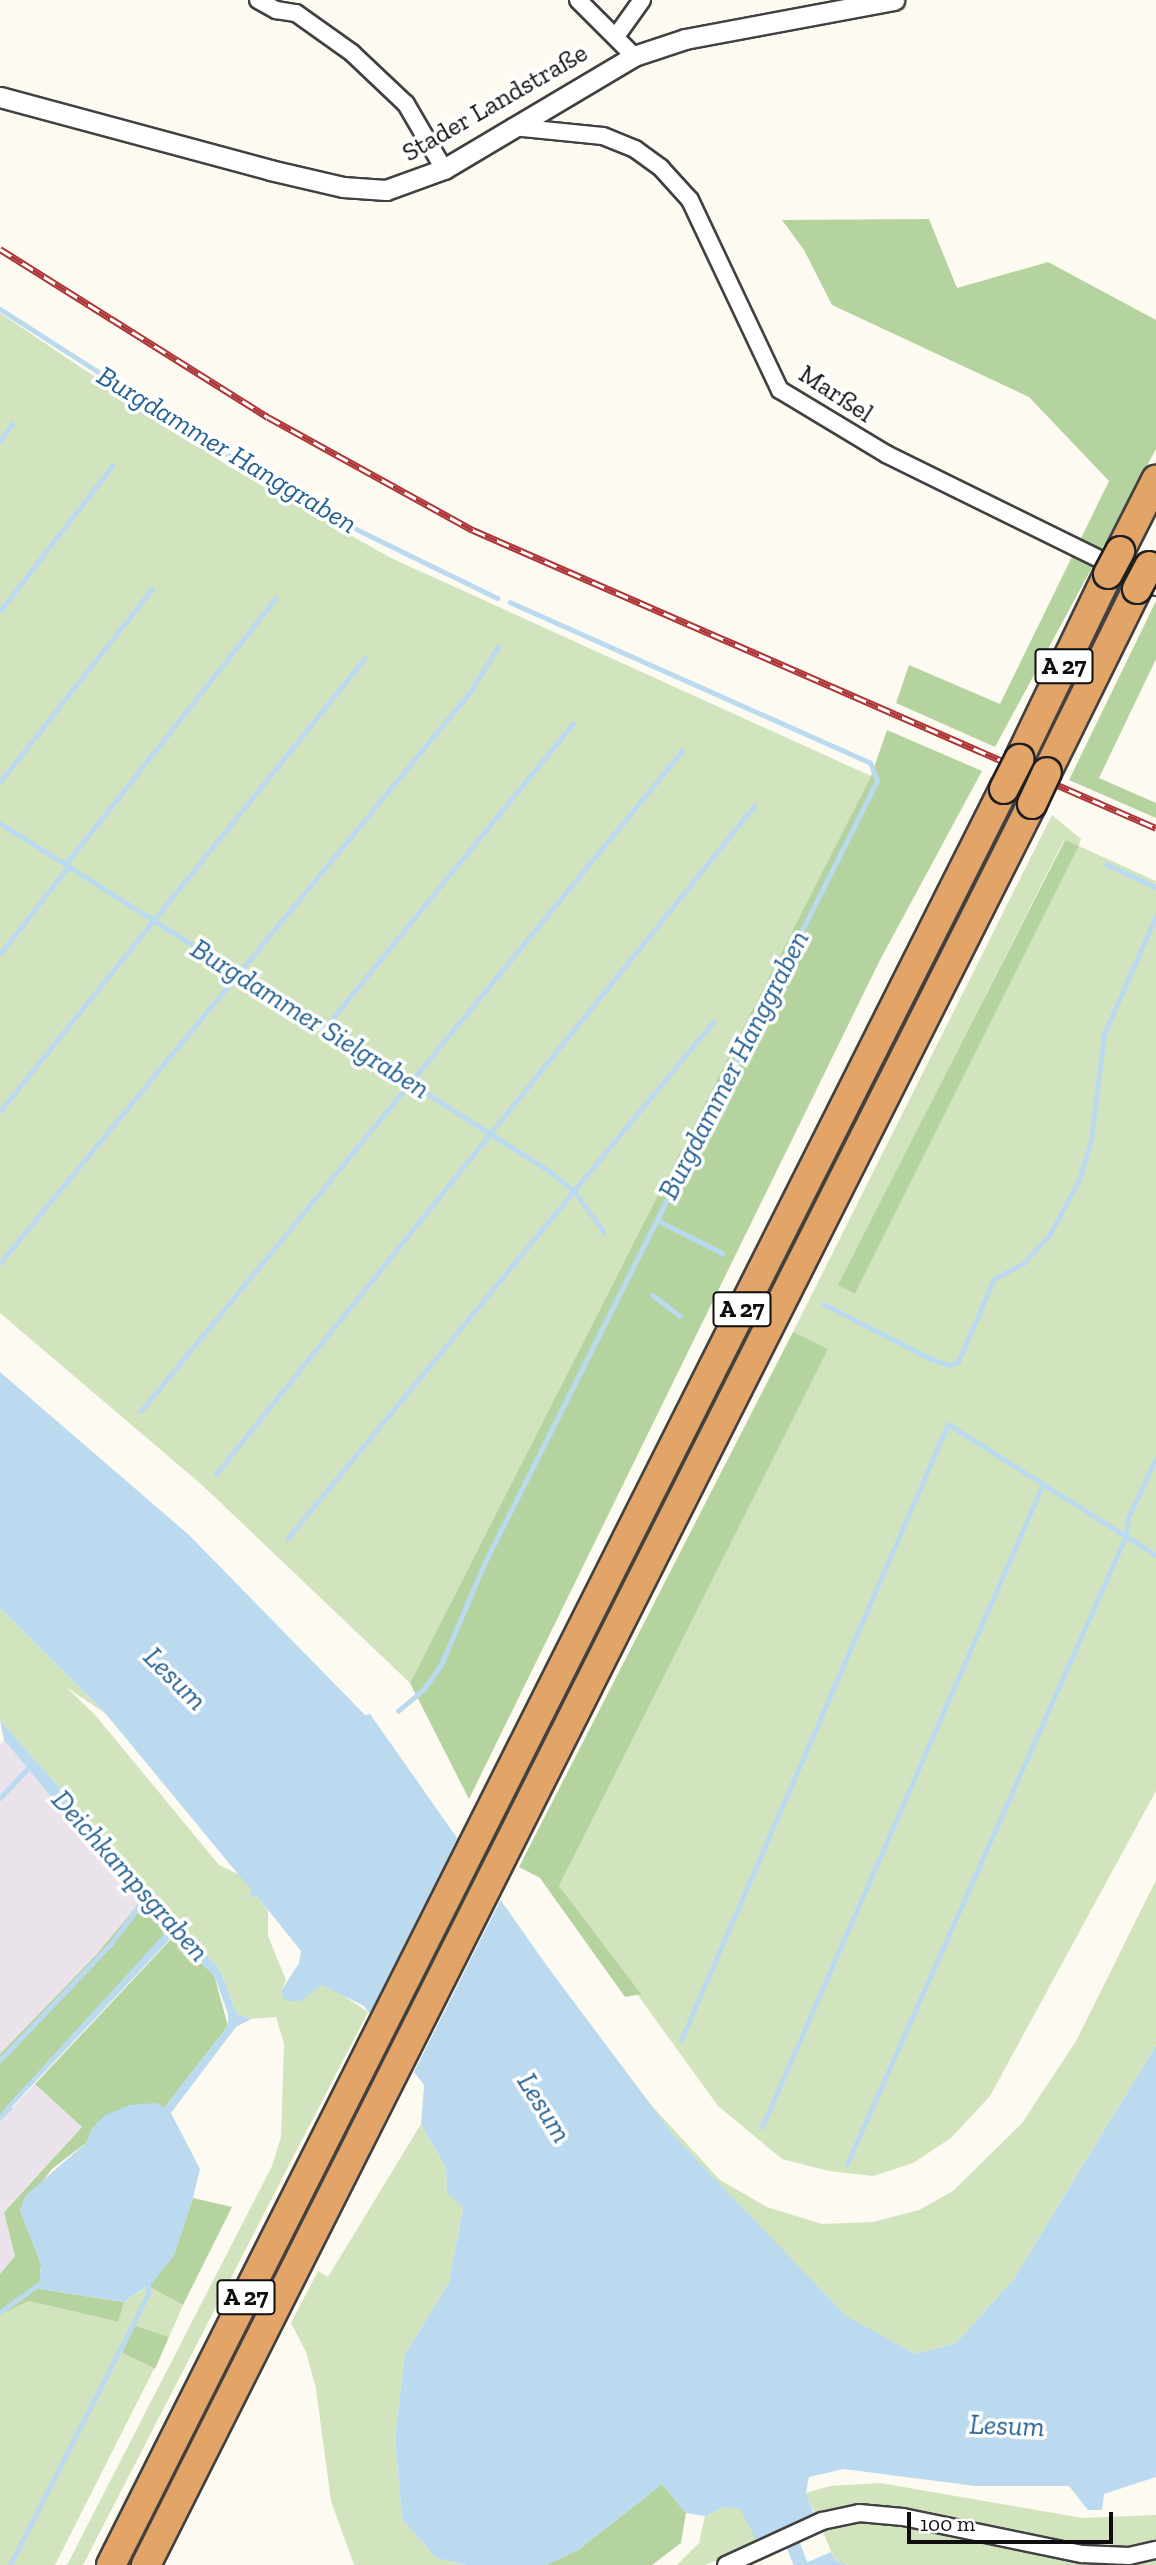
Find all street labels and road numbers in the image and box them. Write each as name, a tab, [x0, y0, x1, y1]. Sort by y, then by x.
street label: Stader Landstraße	[397, 37, 593, 169]
street label: Marßel	[793, 359, 879, 429]
road number: A 27	[1032, 646, 1096, 686]
road number: A 27	[710, 1288, 774, 1330]
road number: A 27	[215, 2276, 278, 2318]

